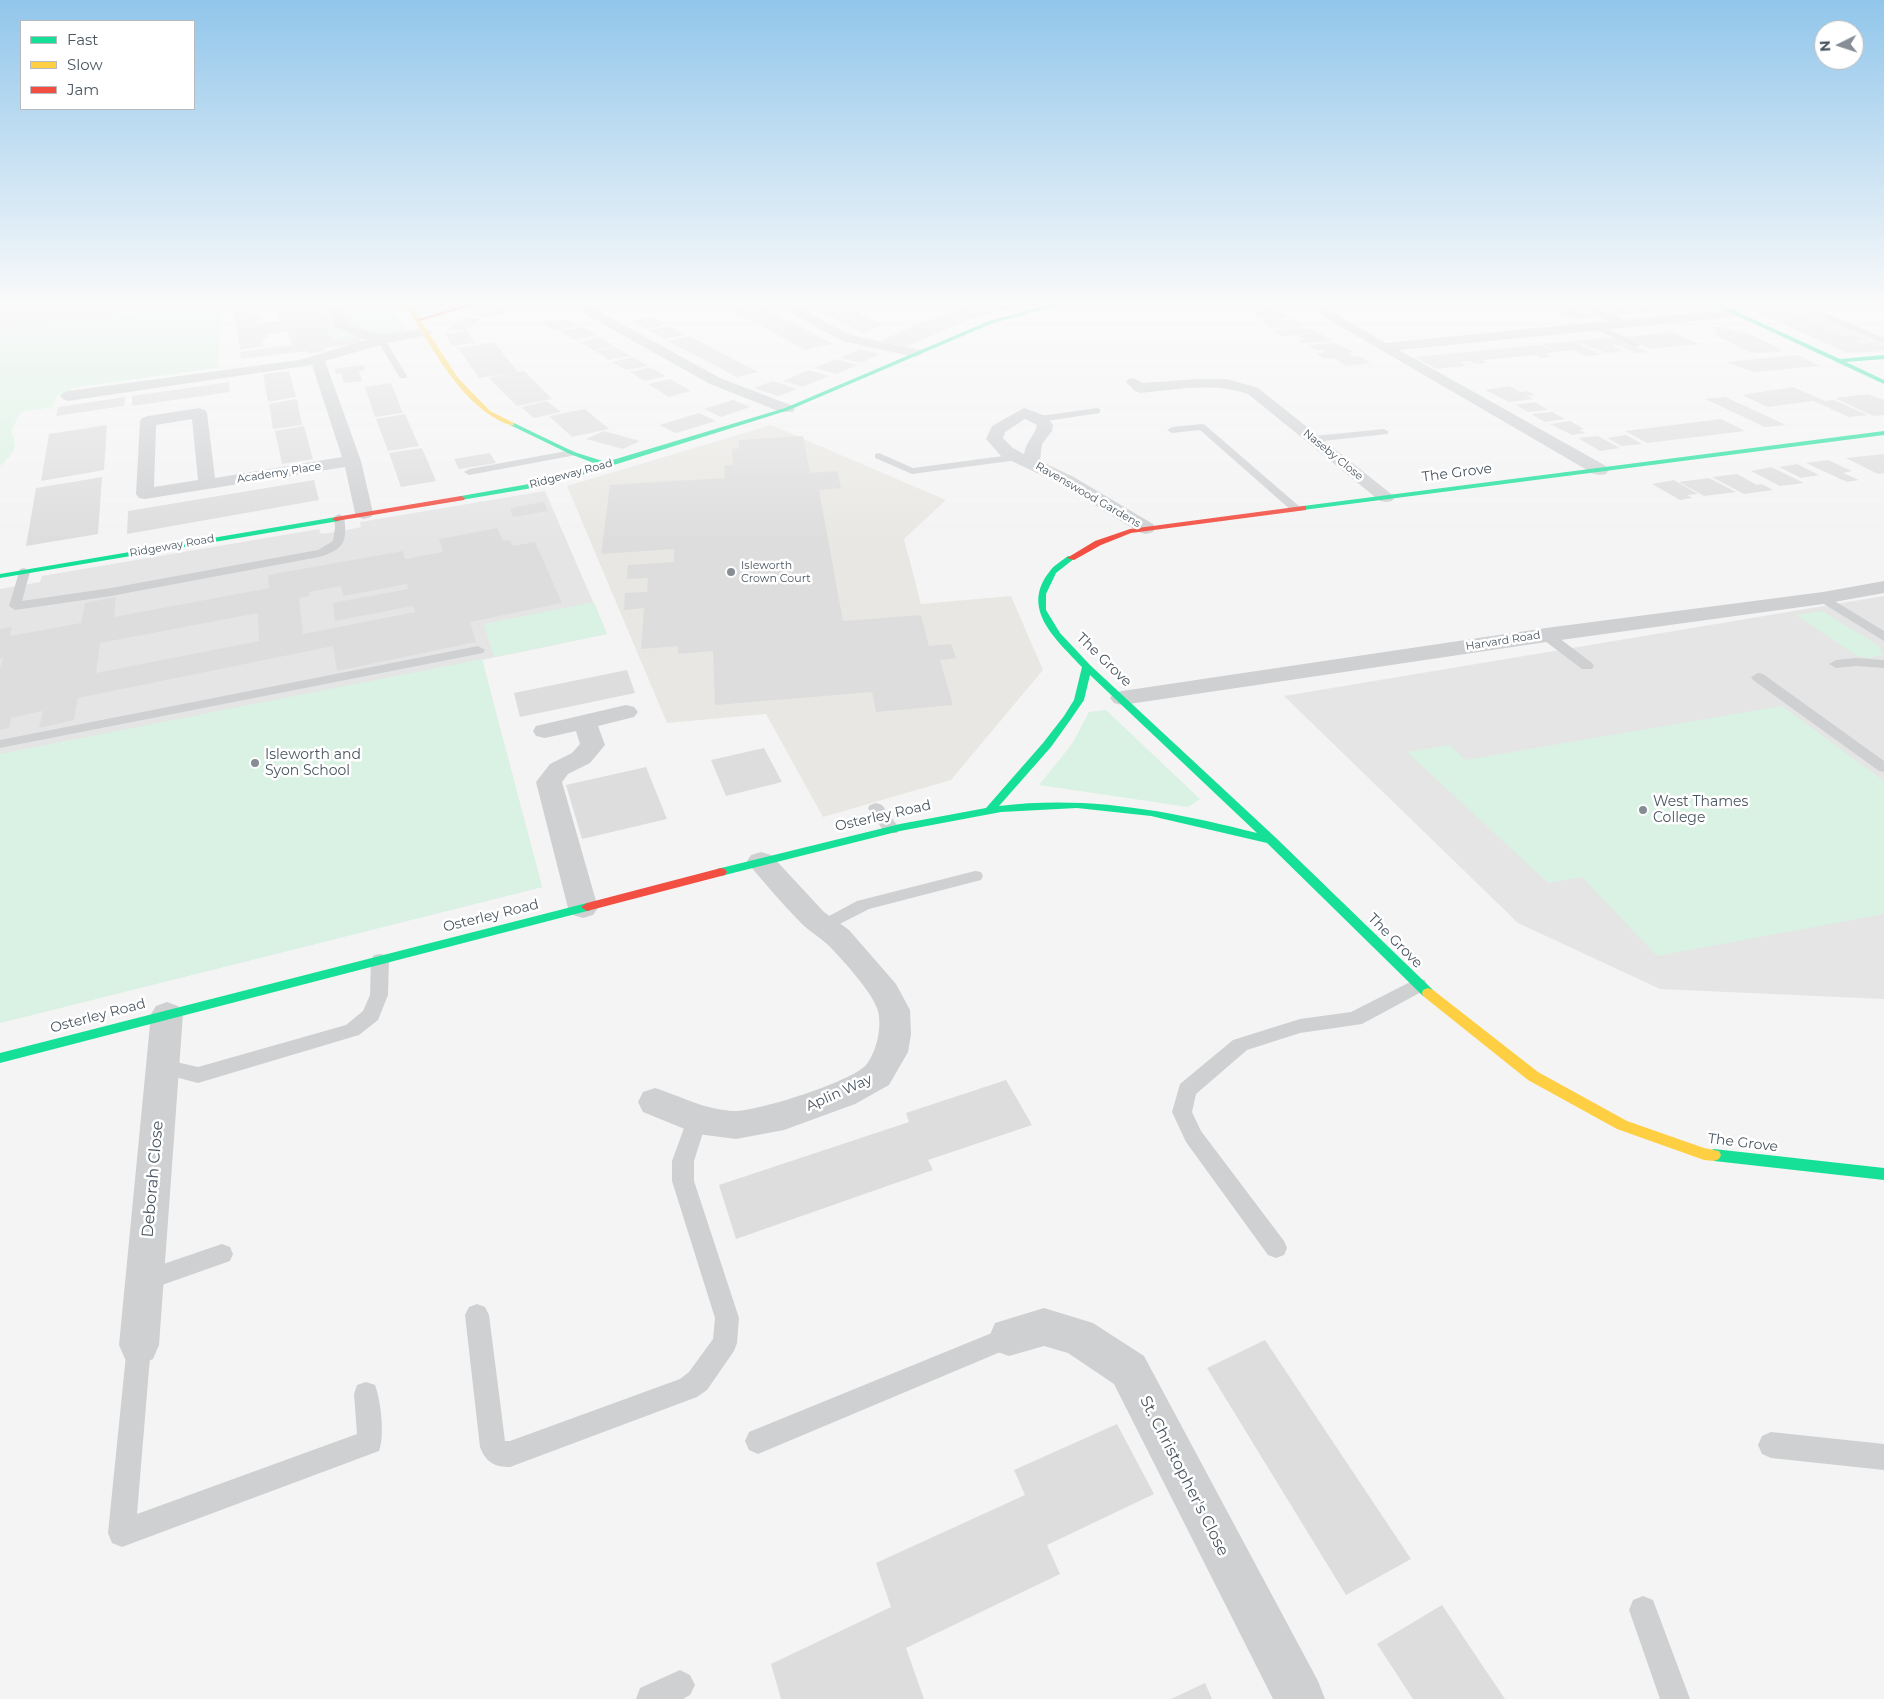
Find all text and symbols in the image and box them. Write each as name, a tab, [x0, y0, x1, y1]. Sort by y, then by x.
legend	[20, 20, 195, 110]
north arrow	[1814, 20, 1864, 70]
text: Fast	[67, 30, 98, 49]
text: N	[1816, 40, 1834, 52]
text: Slow	[67, 55, 103, 74]
text: Jam	[67, 80, 99, 99]
street label: Naseby Close	[1300, 427, 1366, 483]
street label: Ridgeway Road	[528, 457, 614, 491]
street label: Ravenswood Gardens	[1033, 459, 1143, 531]
street label: Academy Place	[236, 460, 322, 486]
street label: The Grove	[1421, 460, 1493, 486]
street label: Ridgeway Road	[129, 532, 215, 560]
place label: Isleworth Crown Court	[741, 559, 811, 585]
marker: Isleworth Crown Court	[725, 566, 737, 578]
street label: Harvard Road	[1465, 629, 1541, 653]
street label: The Grove	[1073, 630, 1135, 690]
place label: Isleworth and Syon School	[265, 747, 361, 780]
marker: Isleworth and Syon School	[249, 757, 261, 769]
place label: West Thames College	[1653, 794, 1748, 826]
street label: Osterley Road	[833, 797, 933, 835]
marker: West Thames College	[1637, 804, 1649, 816]
street label: Osterley Road	[441, 896, 541, 936]
street label: The Grove	[1364, 910, 1426, 972]
street label: Osterley Road	[49, 995, 147, 1037]
street label: Aplin Way	[803, 1071, 875, 1115]
street label: Deborah Close	[138, 1120, 168, 1238]
street label: The Grove	[1707, 1130, 1779, 1156]
street label: St. Christopher's Close	[1135, 1393, 1233, 1559]

